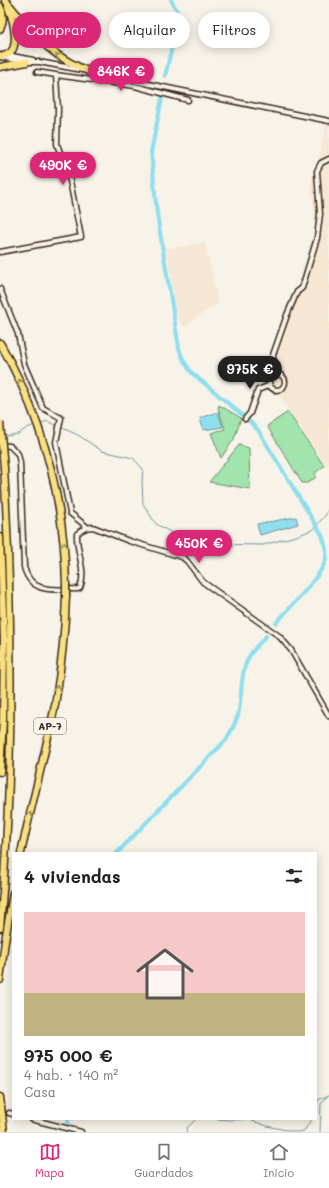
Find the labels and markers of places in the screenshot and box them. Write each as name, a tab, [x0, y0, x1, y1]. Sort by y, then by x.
pin: 846K €	[88, 58, 154, 92]
pin: 490K €	[30, 152, 96, 186]
pin: 975K €	[217, 356, 283, 390]
pin: 450K €	[166, 530, 232, 564]

